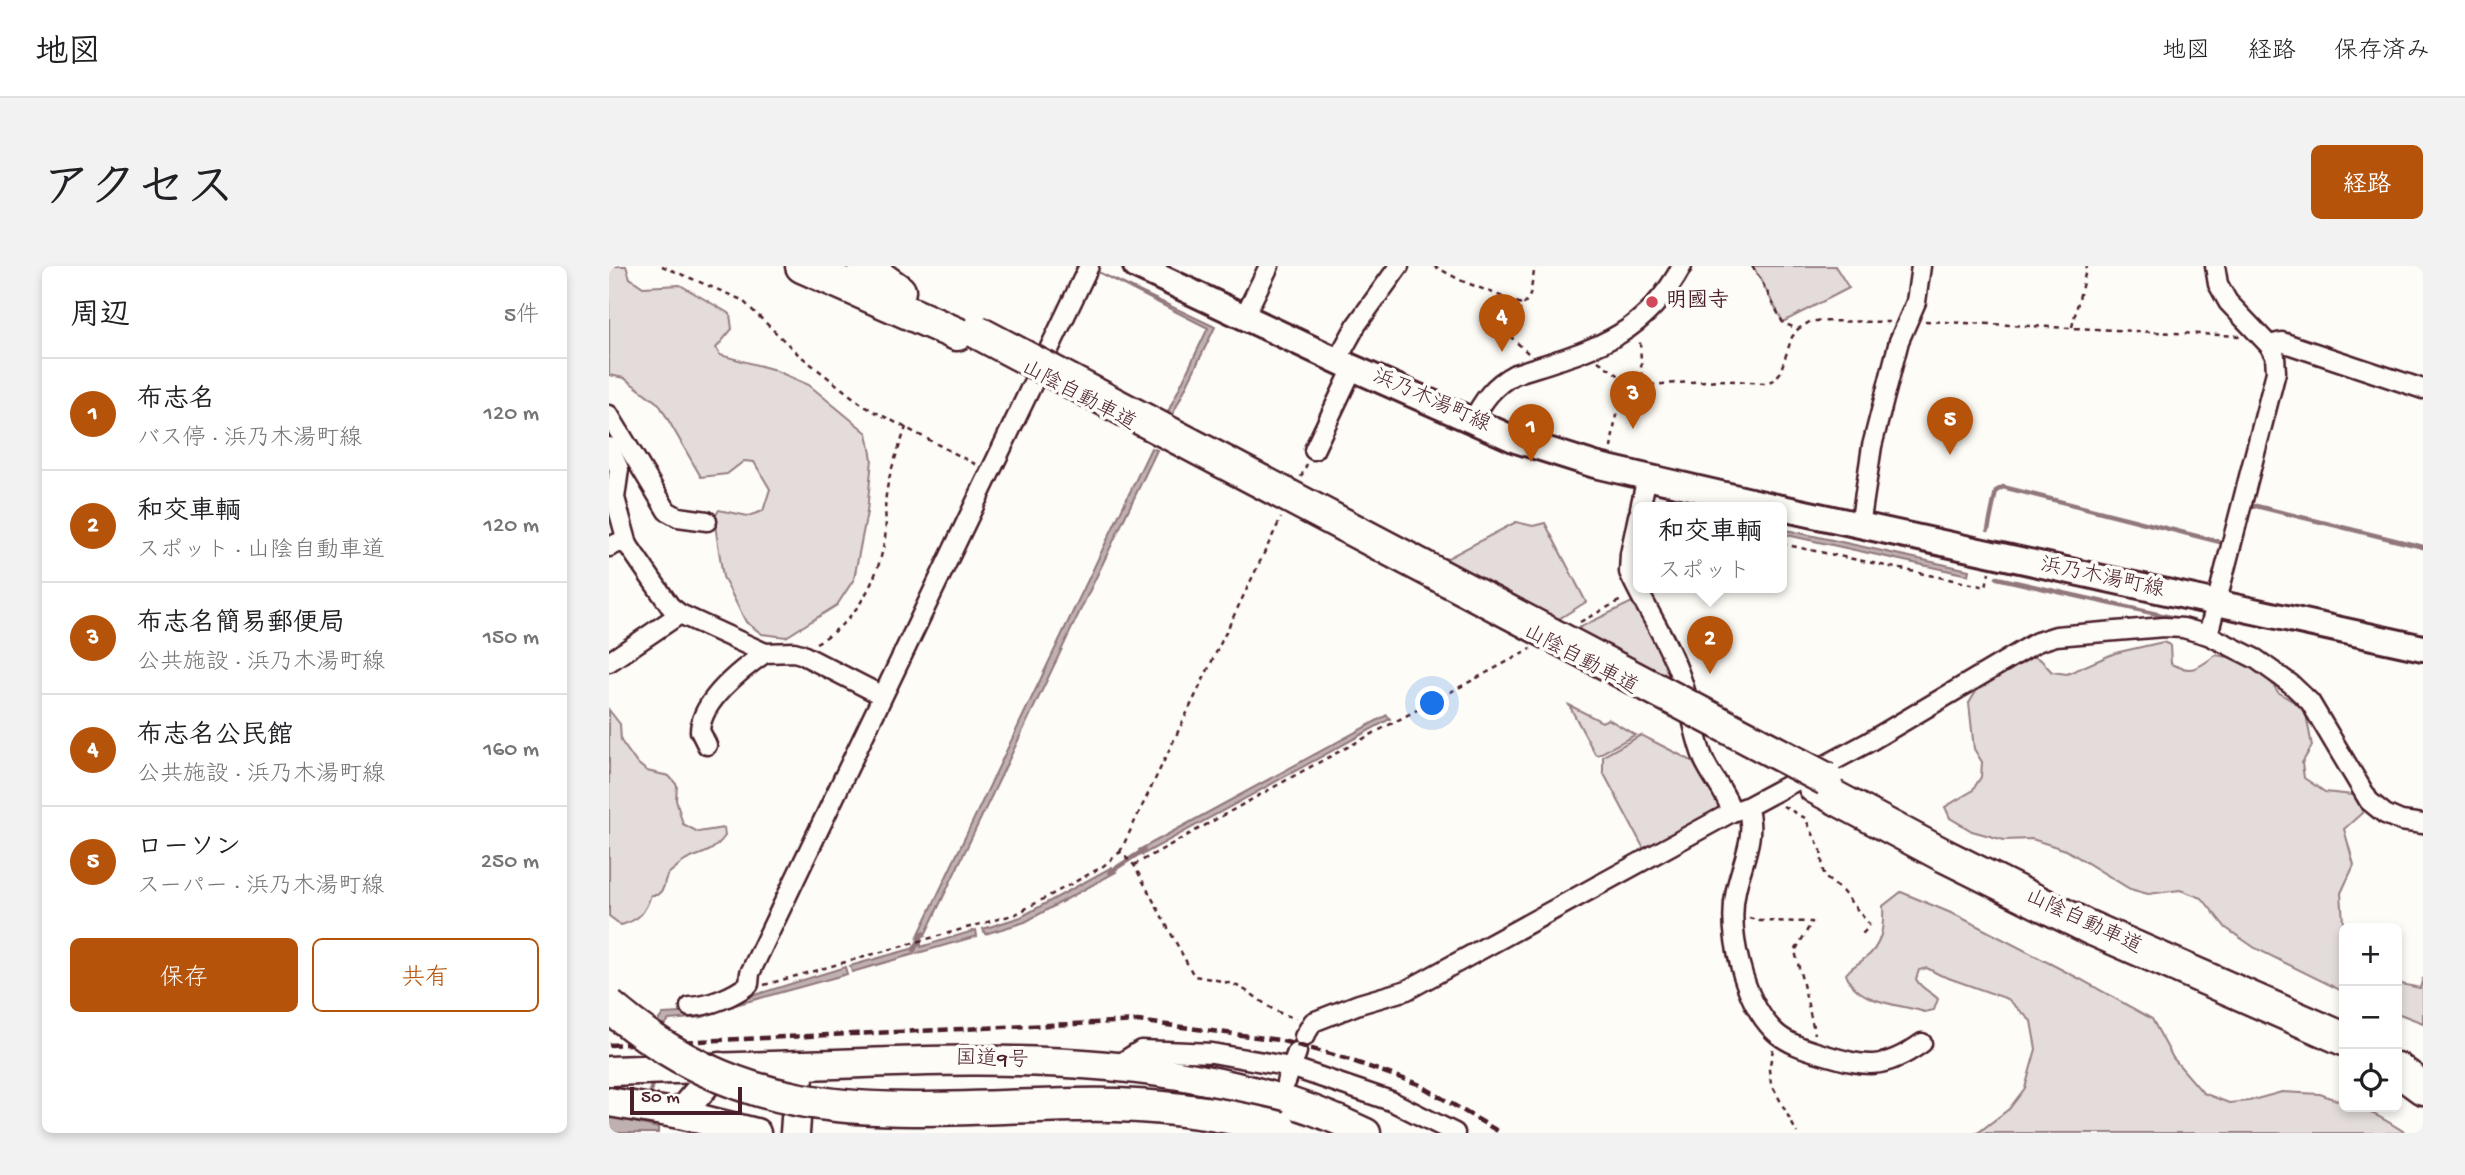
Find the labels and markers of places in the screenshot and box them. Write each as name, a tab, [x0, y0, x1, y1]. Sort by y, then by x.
place label: 明國寺	[1666, 288, 1729, 315]
pin: 4	[1479, 294, 1525, 352]
marker: 明國寺	[1644, 294, 1660, 310]
pin: 3	[1610, 371, 1656, 429]
pin: 5	[1927, 397, 1973, 455]
pin: 1	[1508, 404, 1554, 462]
pin: 2	[1687, 616, 1733, 674]

